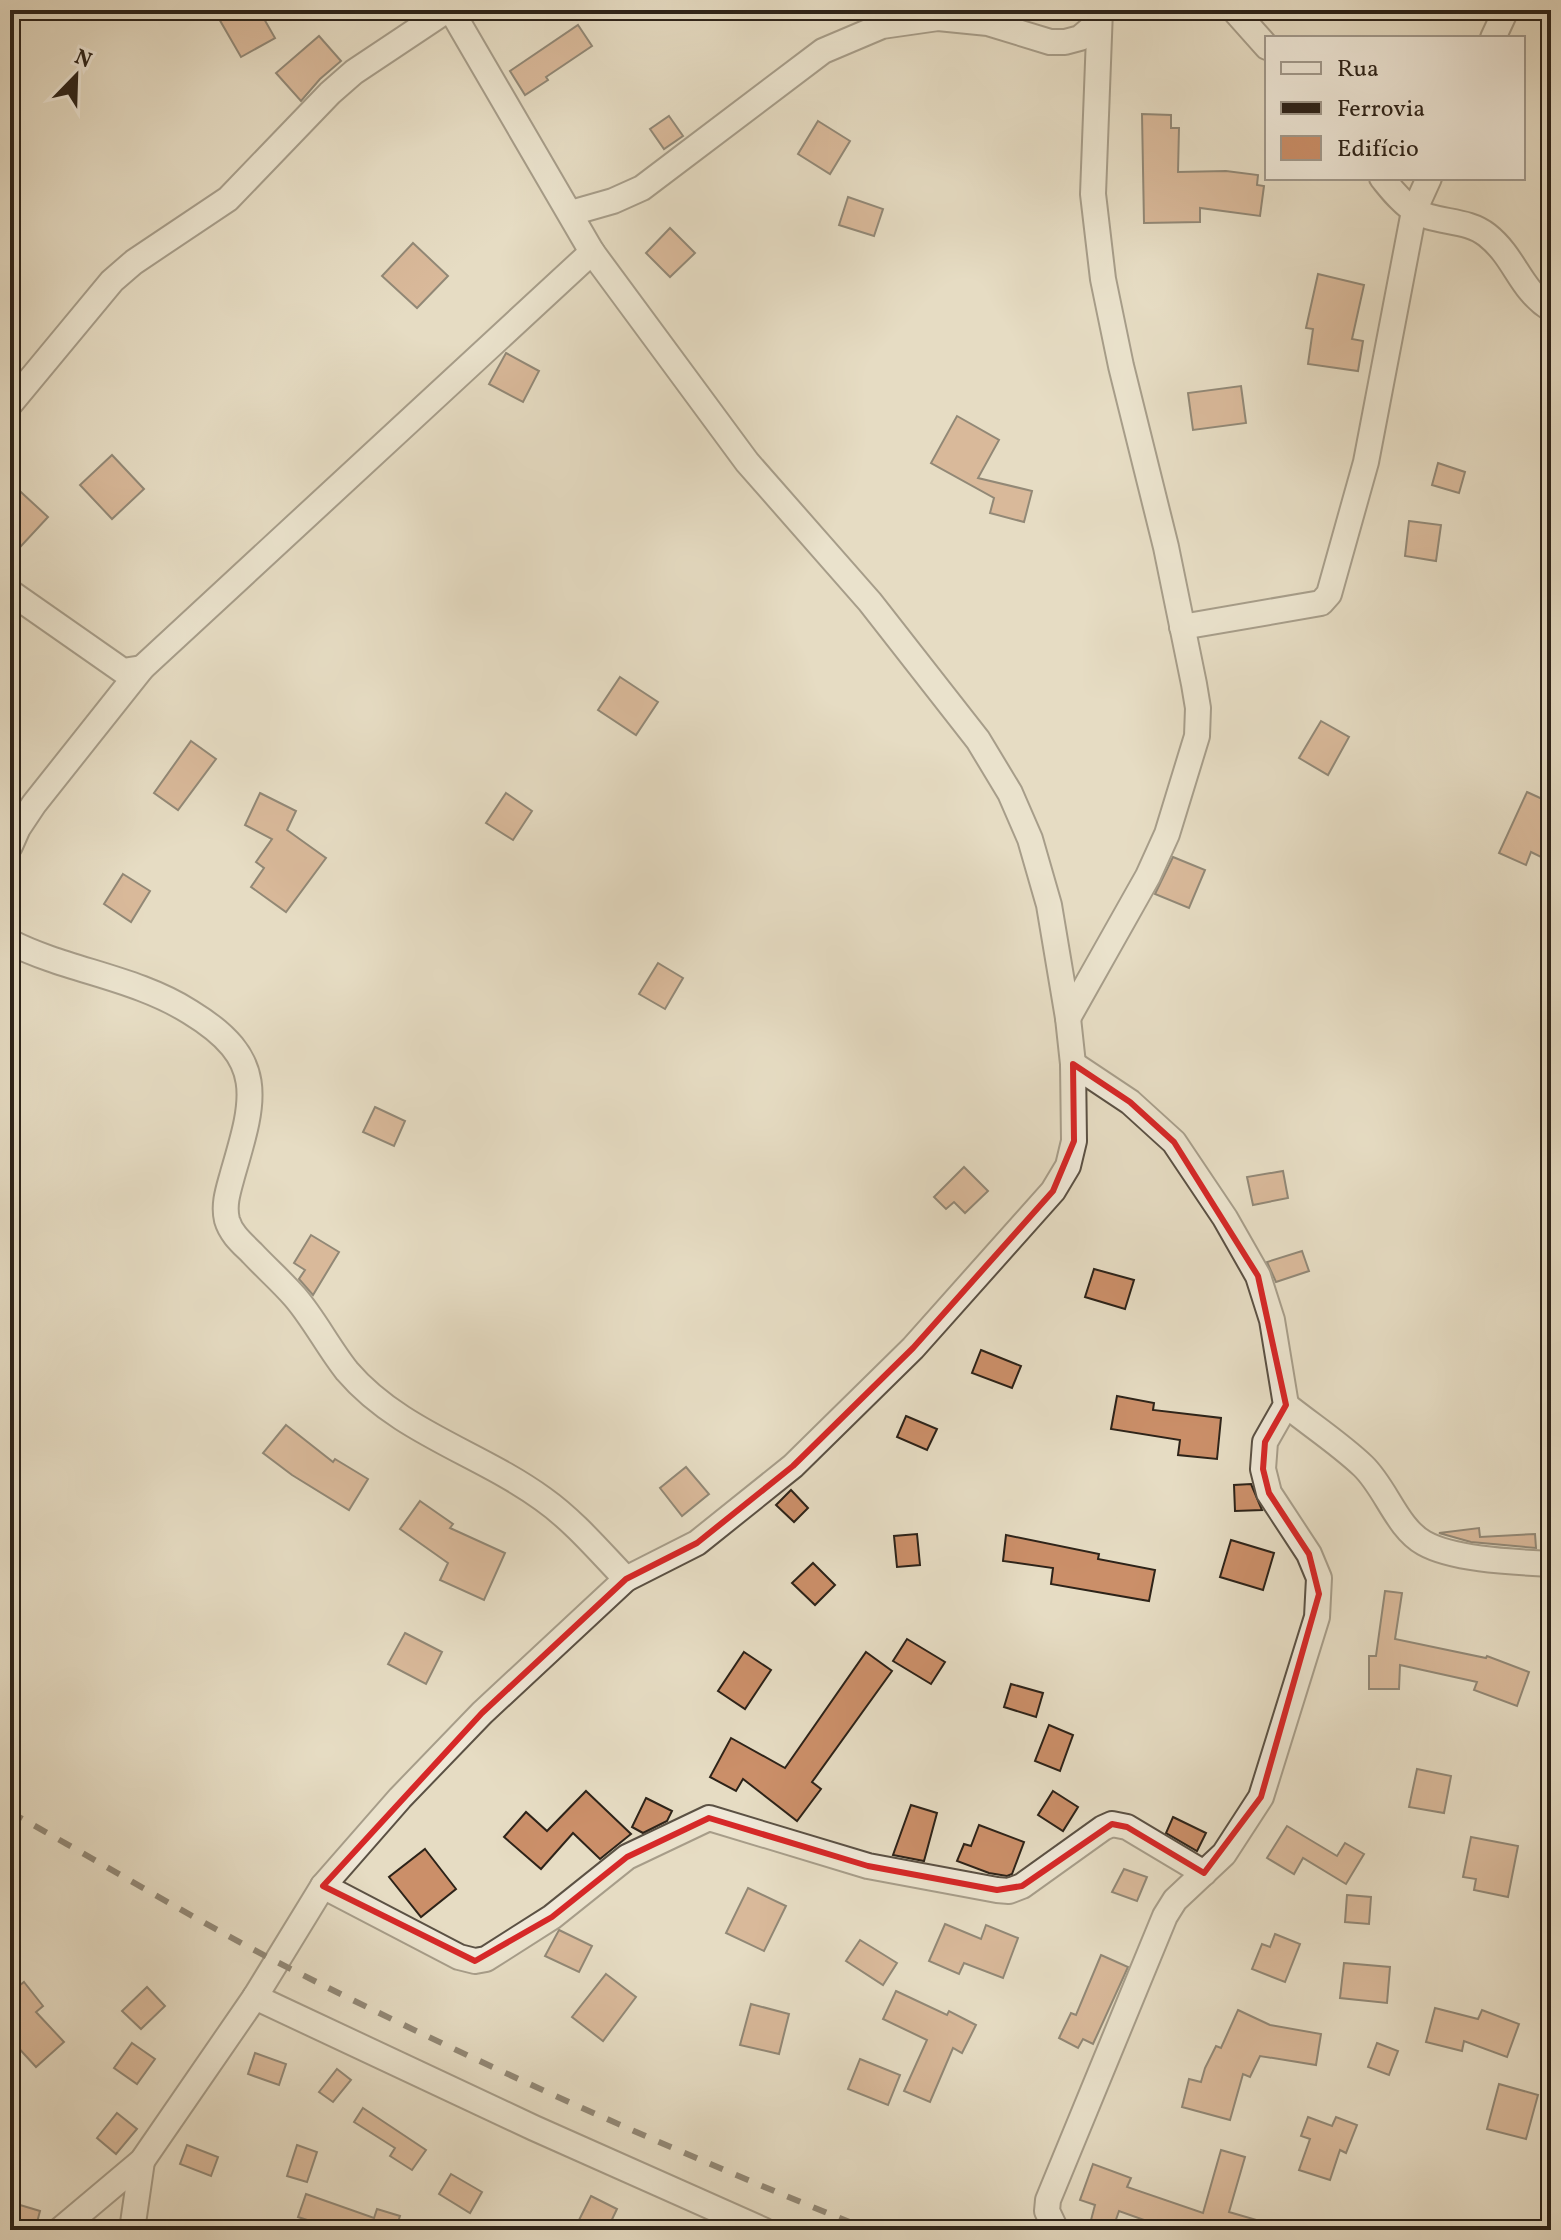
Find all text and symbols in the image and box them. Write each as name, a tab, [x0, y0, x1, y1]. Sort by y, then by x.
north arrow	[36, 36, 116, 116]
legend	[1265, 36, 1525, 180]
text: N	[69, 43, 96, 77]
text: Rua	[1337, 53, 1379, 87]
text: Ferrovia	[1337, 93, 1425, 127]
text: Edifício	[1337, 133, 1419, 167]

